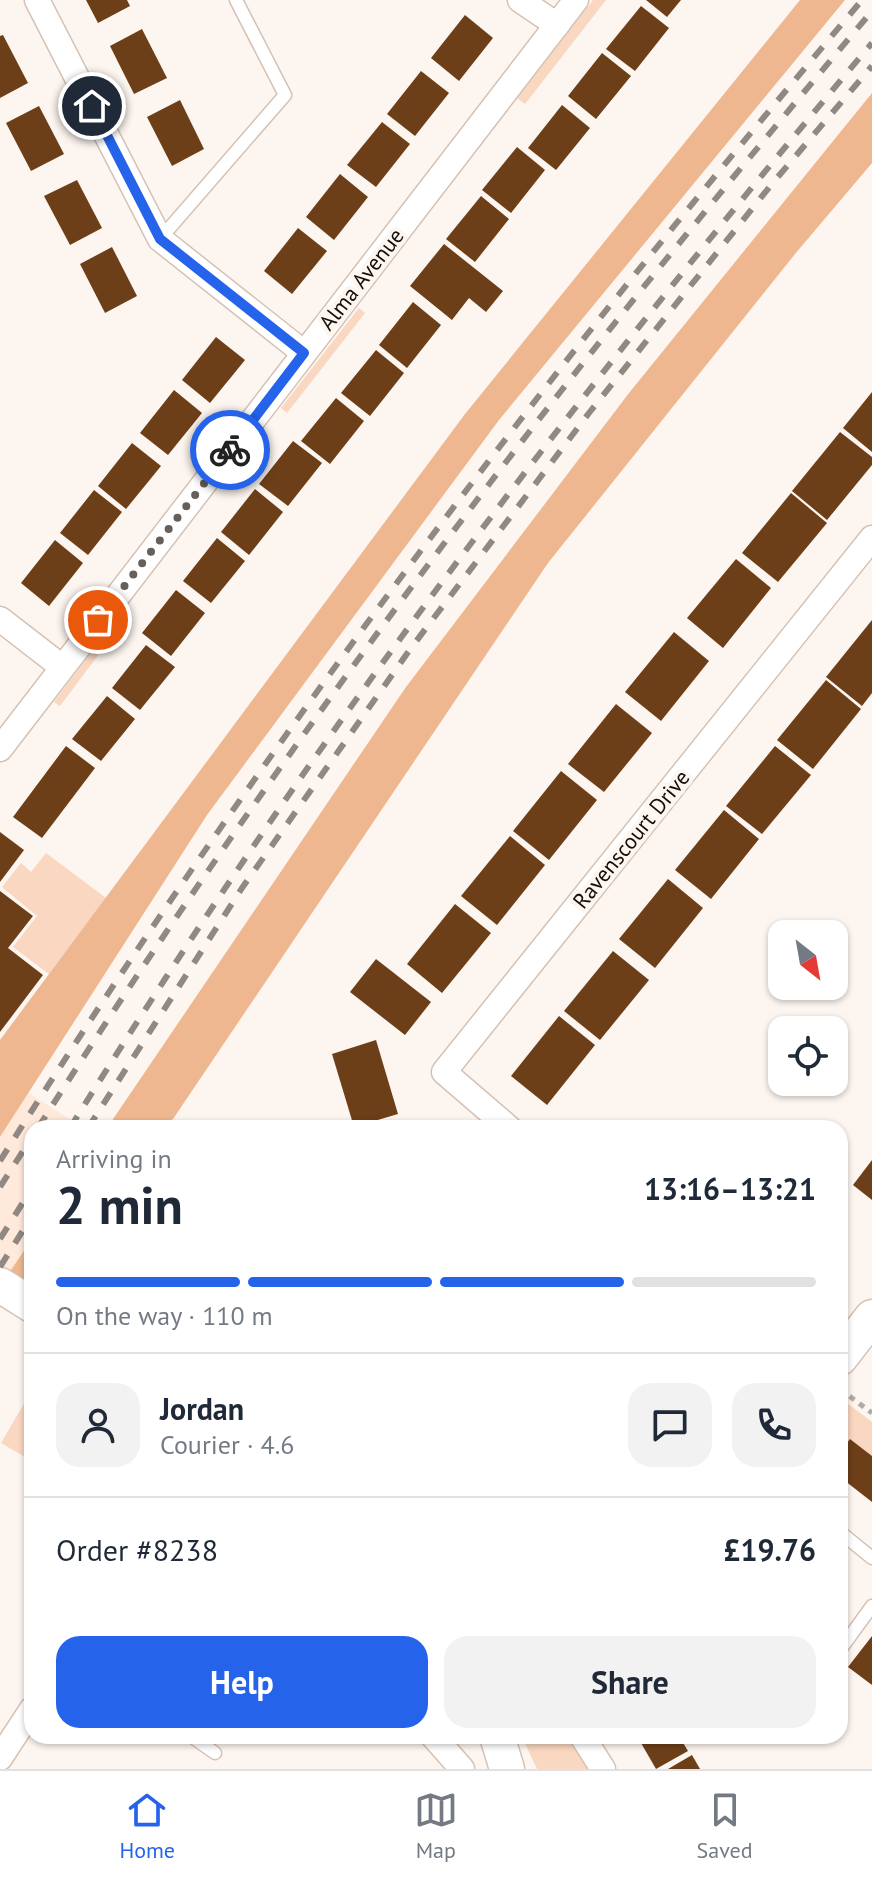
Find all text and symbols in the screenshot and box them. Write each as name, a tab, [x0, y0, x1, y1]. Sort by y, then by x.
pin	[58, 72, 126, 140]
icon: home	[70, 84, 114, 128]
street label: Alma Avenue	[312, 222, 410, 336]
courier	[190, 410, 270, 490]
icon: bike	[208, 428, 252, 472]
pin	[64, 586, 132, 654]
icon: bag	[76, 598, 120, 642]
street label: Ravenscourt Drive	[566, 764, 696, 914]
north arrow	[768, 920, 848, 1000]
map controls	[768, 920, 848, 1096]
button: locate	[768, 1016, 848, 1096]
text: Arriving in	[56, 1142, 172, 1175]
text: 13:16–13:21	[644, 1169, 816, 1208]
text: 2 min	[56, 1171, 183, 1238]
text: On the way · 110 m	[56, 1299, 273, 1332]
button: person	[56, 1383, 140, 1467]
button: chat	[628, 1383, 712, 1467]
button: phone	[732, 1383, 816, 1467]
text: Jordan	[160, 1389, 244, 1428]
text: Courier · 4.6	[160, 1428, 294, 1461]
text: Order #8238	[56, 1530, 218, 1569]
text: £19.76	[724, 1530, 816, 1569]
button: Help	[56, 1636, 428, 1728]
button: Share	[444, 1636, 816, 1728]
tab: Home	[119, 1788, 175, 1864]
tab: Map	[414, 1788, 458, 1864]
tab: Saved	[697, 1788, 753, 1864]

